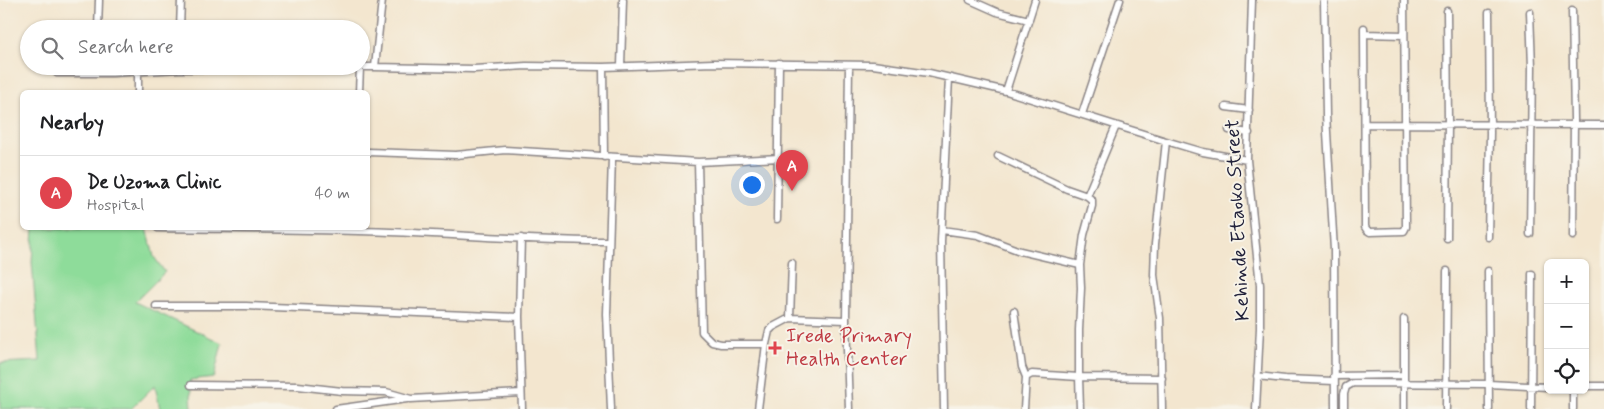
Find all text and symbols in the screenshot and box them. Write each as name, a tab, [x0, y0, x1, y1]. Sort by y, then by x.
search box	[20, 20, 370, 75]
icon: search	[38, 34, 66, 62]
text: Search here	[78, 35, 174, 60]
text: Nearby	[40, 109, 104, 137]
street label: Kehinde Etaoko Street	[1219, 118, 1257, 322]
pin: A	[776, 150, 808, 191]
text: De Uzoma Clinic	[87, 170, 221, 195]
your location	[739, 172, 765, 198]
text: A	[51, 183, 61, 204]
text: 40 m	[314, 183, 350, 204]
text: Hospital	[87, 195, 144, 216]
map controls	[1544, 259, 1589, 394]
button: +	[1544, 259, 1589, 304]
button: −	[1544, 304, 1589, 349]
place label: Irede Primary Health Center	[786, 323, 912, 373]
marker: Irede Primary Health Center	[768, 341, 782, 355]
button: locate	[1544, 349, 1589, 394]

